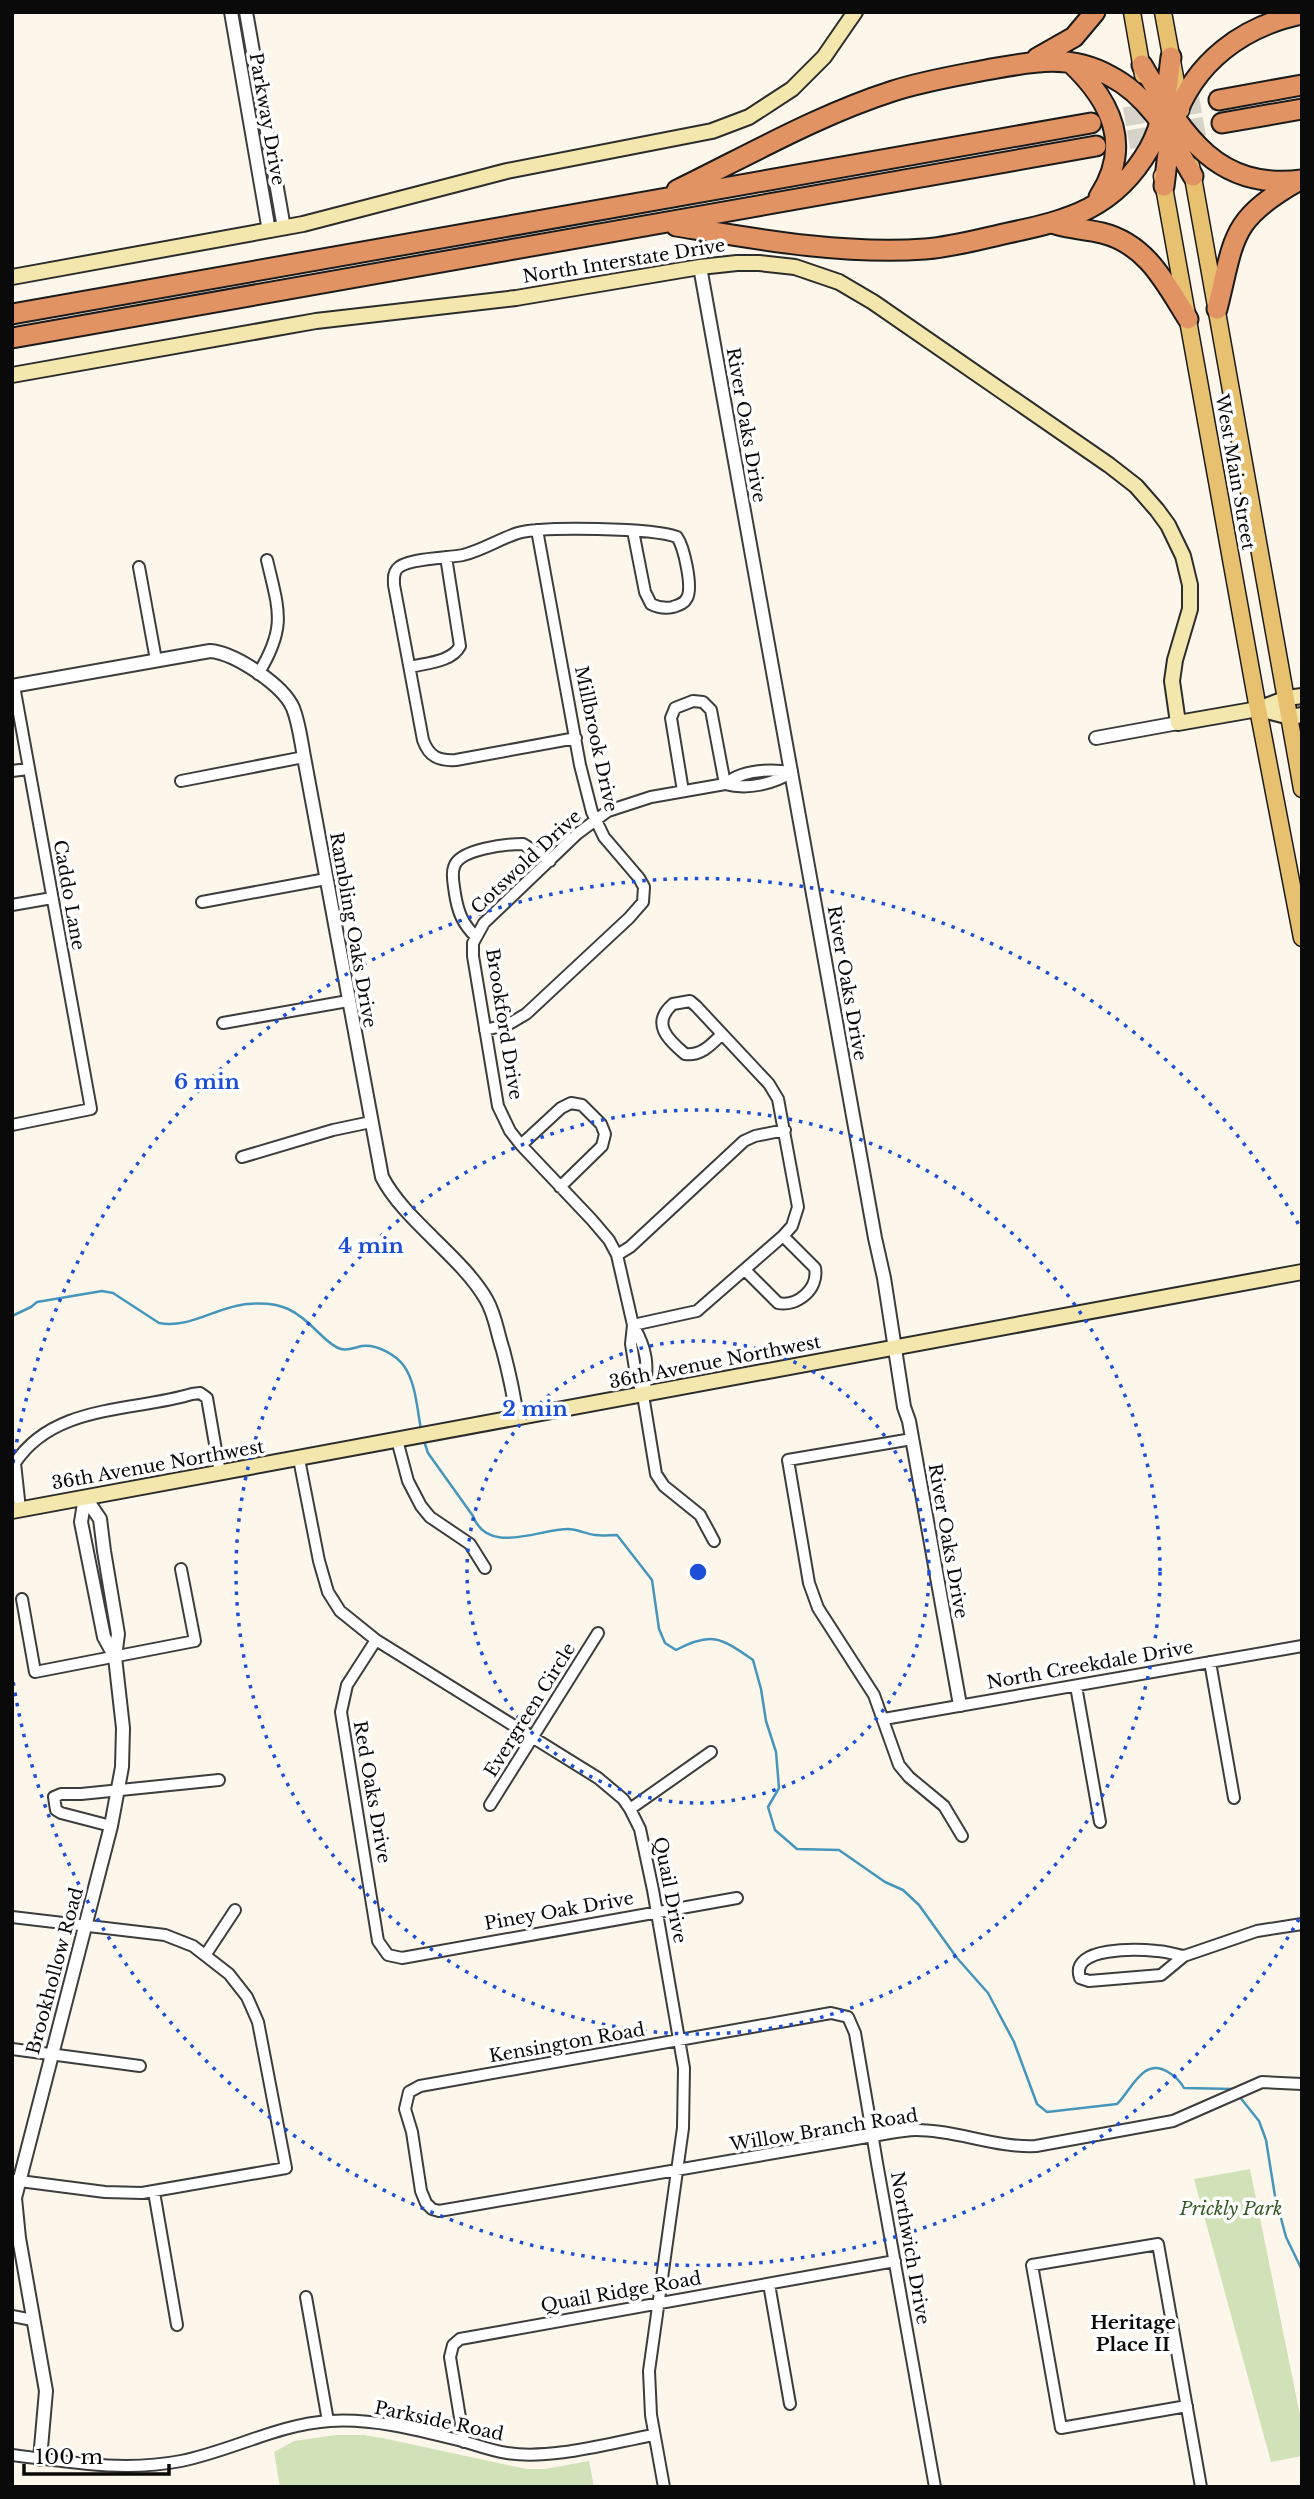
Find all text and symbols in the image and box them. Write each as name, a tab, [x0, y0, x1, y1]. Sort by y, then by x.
street label: Parkway Drive	[245, 51, 289, 187]
street label: North Interstate Drive	[521, 234, 727, 288]
street label: River Oaks Drive	[722, 346, 770, 504]
street label: West Main Street	[1210, 391, 1260, 552]
street label: Millbrook Drive	[570, 664, 622, 814]
street label: Cotswold Drive	[466, 805, 586, 919]
street label: Rambling Oaks Drive	[325, 831, 381, 1029]
street label: Caddo Lane	[48, 838, 90, 952]
street label: River Oaks Drive	[823, 904, 871, 1062]
street label: Brookford Drive	[481, 947, 527, 1101]
text: 6 min	[174, 1069, 240, 1095]
text: 4 min	[338, 1233, 404, 1259]
street label: 36th Avenue Northwest	[607, 1331, 823, 1393]
text: 2 min	[502, 1396, 568, 1422]
street label: 36th Avenue Northwest	[50, 1435, 266, 1495]
street label: River Oaks Drive	[924, 1462, 972, 1620]
centre of rings	[686, 1560, 710, 1584]
street label: North Creekdale Drive	[985, 1636, 1195, 1694]
street label: Evergreen Circle	[480, 1639, 580, 1781]
street label: Red Oaks Drive	[349, 1719, 395, 1865]
street label: Quail Drive	[649, 1835, 691, 1945]
street label: Brookhollow Road	[22, 1885, 88, 2057]
street label: Piney Oak Drive	[483, 1887, 635, 1935]
street label: Kensington Road	[487, 2018, 647, 2068]
street label: Willow Branch Road	[727, 2104, 920, 2156]
street label: Northwich Drive	[886, 2170, 934, 2326]
park label: Prickly Park	[1179, 2198, 1282, 2220]
street label: Quail Ridge Road	[539, 2267, 703, 2317]
district label: Heritage Place II	[1090, 2311, 1176, 2356]
street label: Parkside Road	[372, 2397, 506, 2445]
scale bar	[24, 2432, 170, 2476]
text: 100 m	[35, 2444, 103, 2470]

